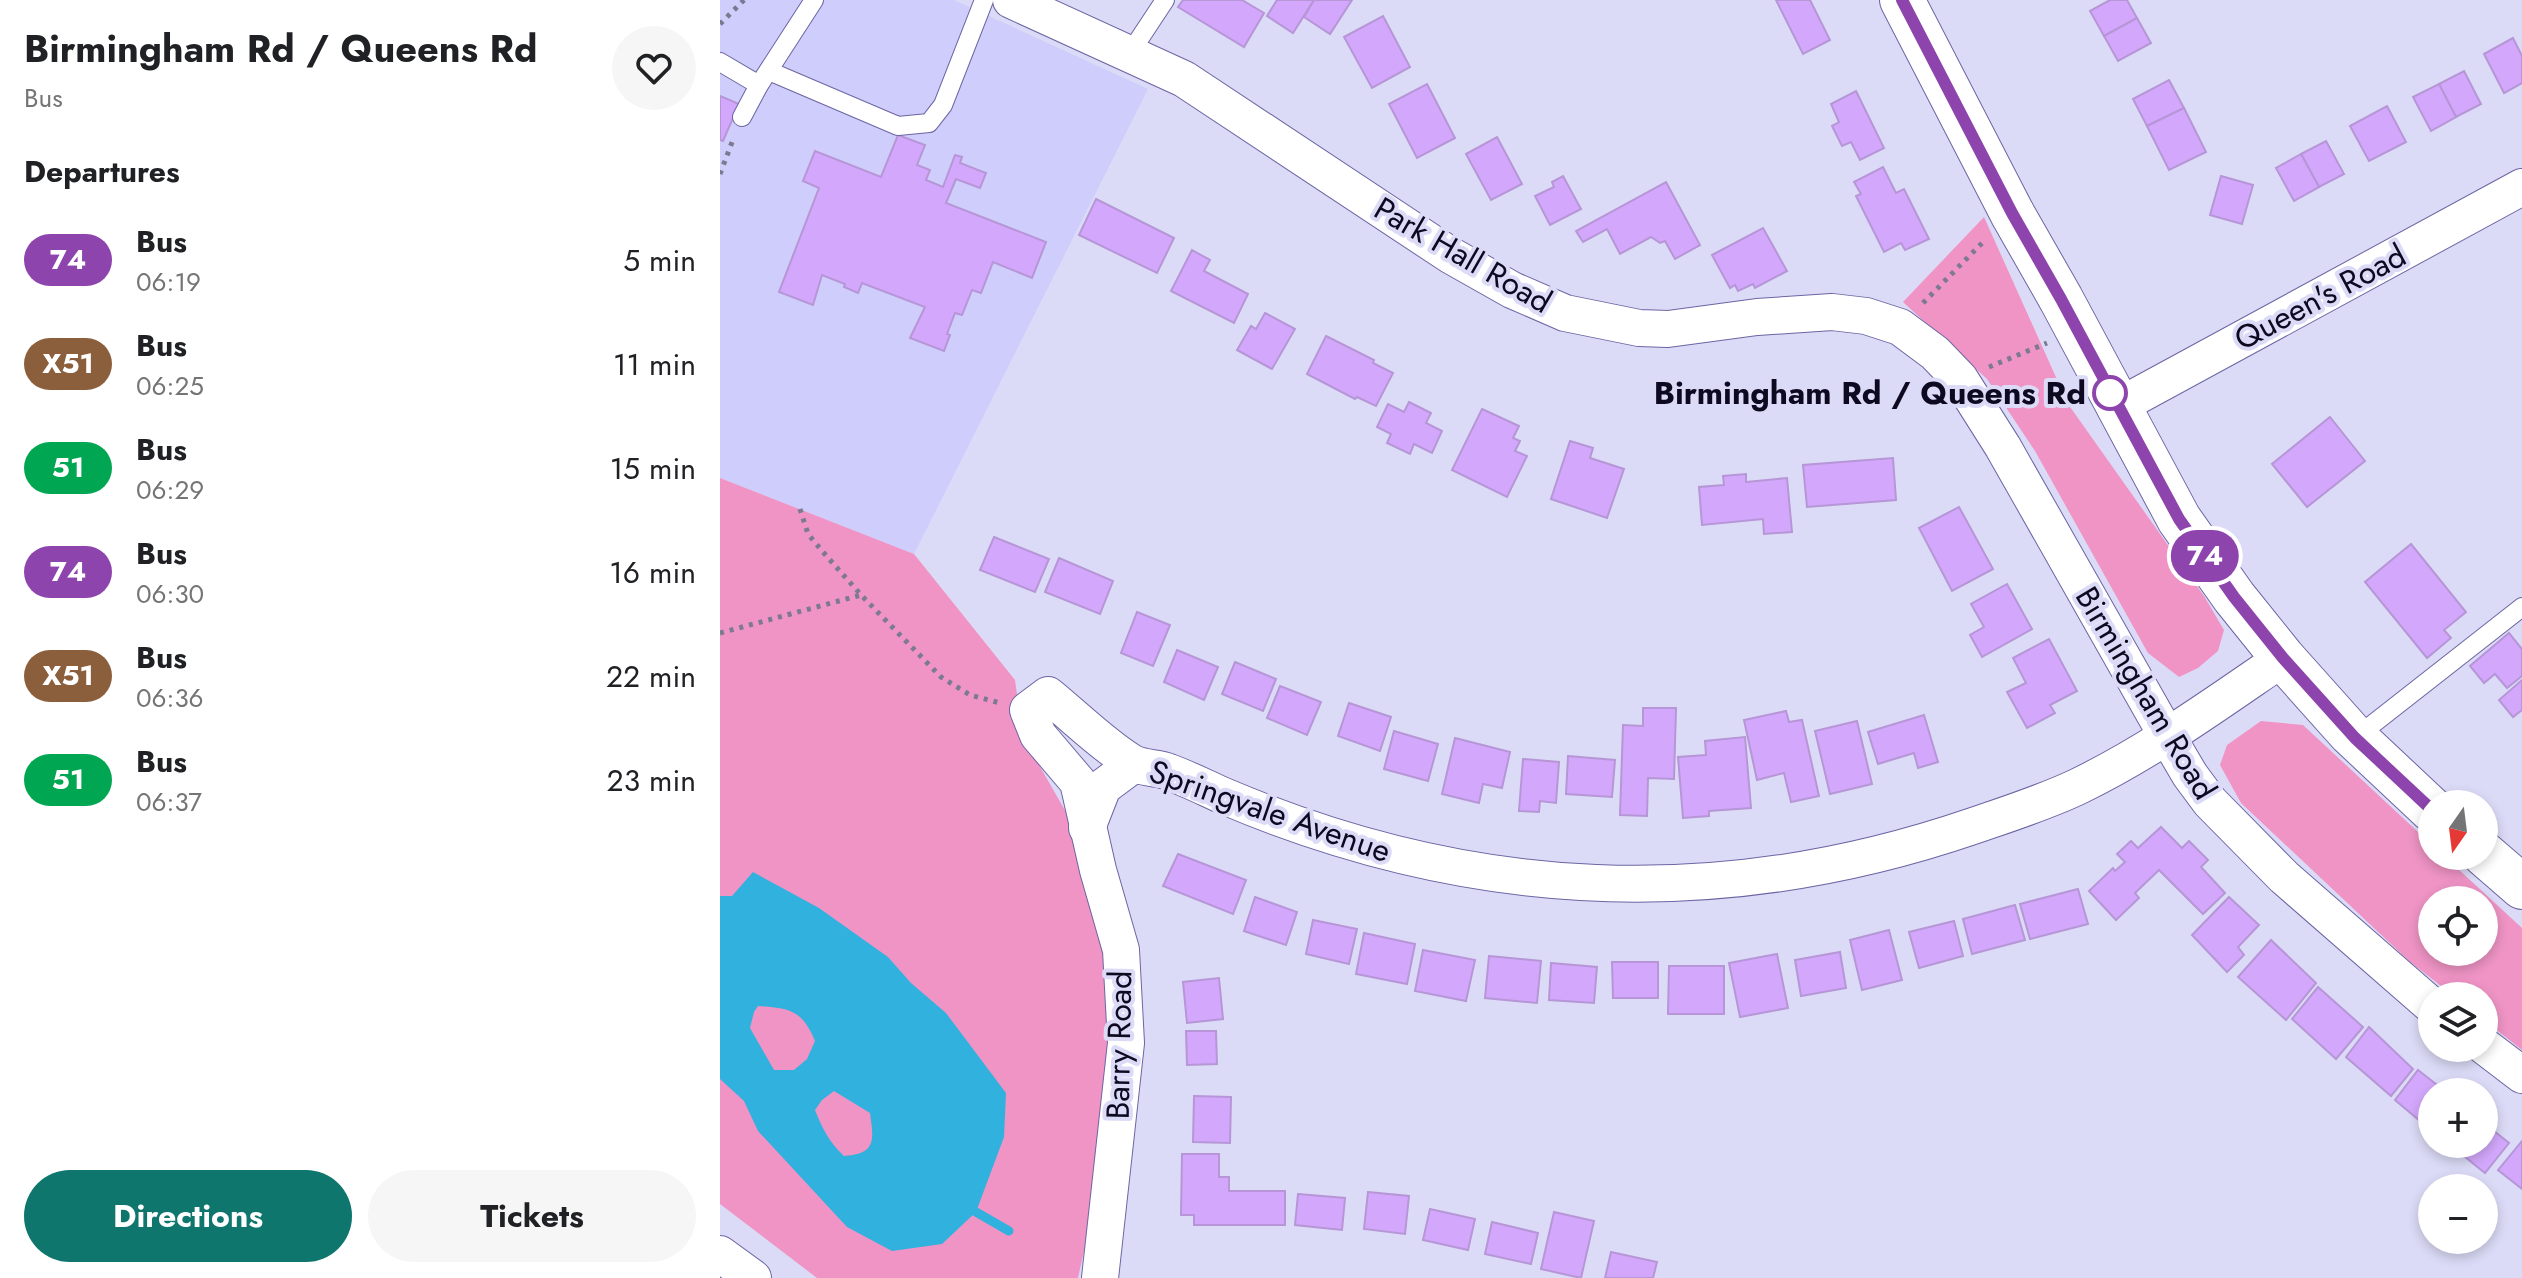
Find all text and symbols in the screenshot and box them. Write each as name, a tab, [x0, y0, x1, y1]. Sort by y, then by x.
text: Birmingham Rd / Queens Rd	[24, 21, 537, 76]
button: heart	[612, 26, 696, 110]
text: Bus	[24, 79, 63, 117]
text: Departures	[24, 150, 180, 193]
street label: Park Hall Road	[1366, 186, 1560, 324]
text: Bus	[136, 220, 187, 263]
street label: Queen's Road	[2226, 232, 2414, 362]
text: 74	[50, 239, 86, 280]
text: 5 min	[623, 239, 696, 282]
text: 06:19	[136, 263, 201, 301]
text: Bus	[136, 324, 187, 367]
text: X51	[42, 343, 94, 384]
text: 11 min	[613, 343, 696, 386]
text: 06:25	[136, 367, 204, 405]
place label: Birmingham Rd / Queens Rd	[1654, 370, 2086, 416]
marker: Birmingham Rd / Queens Rd	[2093, 376, 2127, 410]
text: Bus	[136, 428, 187, 471]
text: 51	[52, 447, 84, 488]
text: 15 min	[610, 447, 696, 490]
text: 06:29	[136, 471, 204, 509]
line badge: 74	[2169, 530, 2241, 582]
text: Bus	[136, 532, 187, 575]
text: 74	[2187, 535, 2223, 576]
text: 74	[50, 551, 86, 592]
text: 16 min	[609, 551, 696, 594]
text: 06:30	[136, 575, 204, 613]
street label: Birmingham Road	[2064, 578, 2228, 808]
text: Bus	[136, 636, 187, 679]
text: X51	[42, 655, 94, 696]
text: 22 min	[606, 655, 696, 698]
text: 06:36	[136, 679, 204, 717]
text: Bus	[136, 740, 187, 783]
street label: Springvale Avenue	[1143, 748, 1397, 874]
text: 51	[52, 759, 84, 800]
text: 23 min	[607, 759, 696, 802]
text: 06:37	[136, 783, 202, 821]
north arrow	[2418, 790, 2498, 870]
map controls	[2418, 790, 2498, 1254]
button: locate	[2418, 886, 2498, 966]
street label: Barry Road	[1095, 970, 1143, 1120]
button: layers	[2418, 982, 2498, 1062]
button: +	[2418, 1078, 2498, 1158]
button: Directions	[24, 1170, 352, 1262]
button: Tickets	[368, 1170, 696, 1262]
button: −	[2418, 1174, 2498, 1254]

